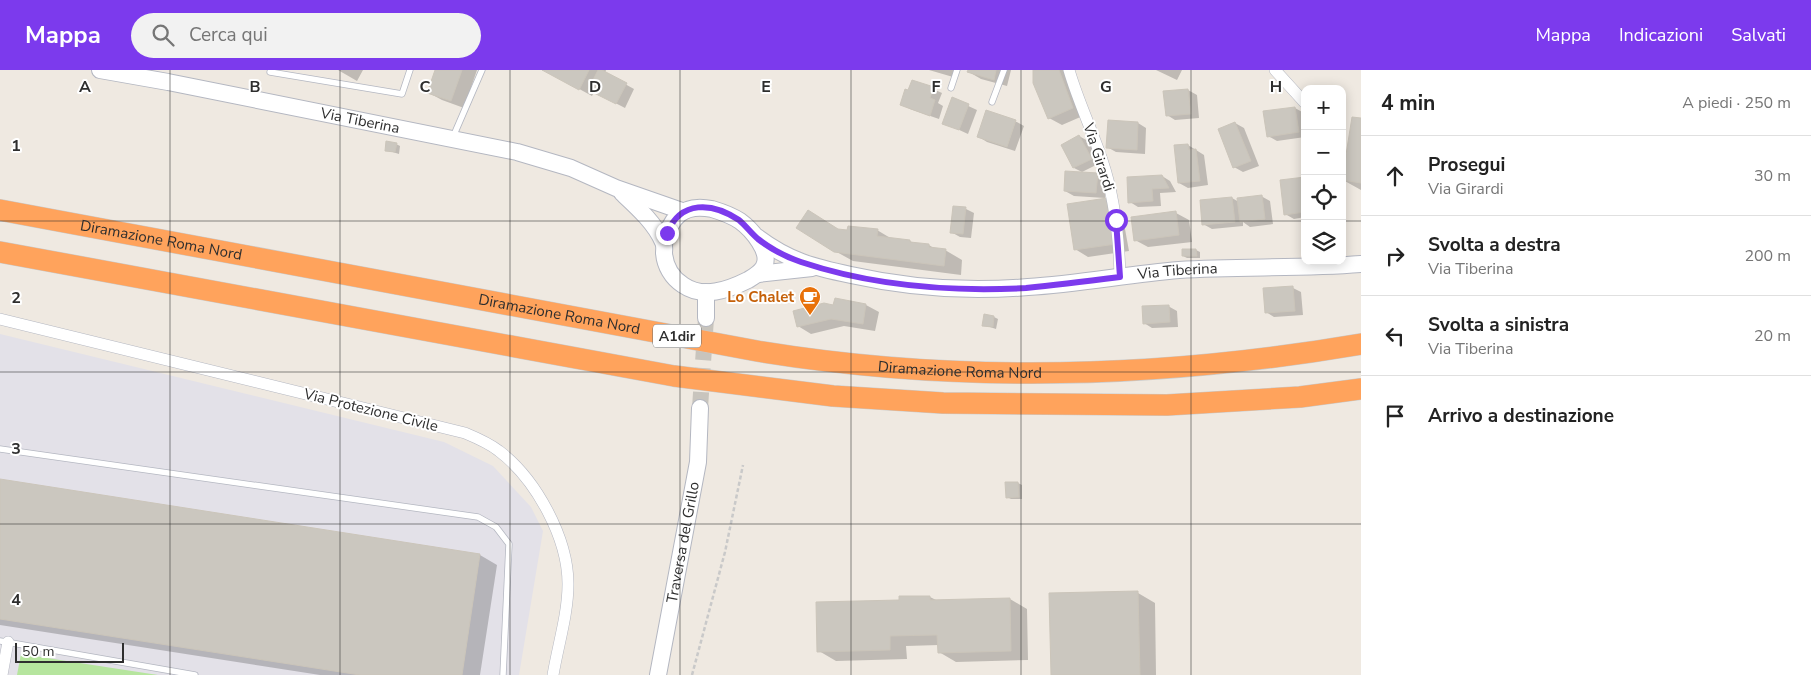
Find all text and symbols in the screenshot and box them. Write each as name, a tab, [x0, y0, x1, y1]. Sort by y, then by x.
search box	[131, 13, 481, 58]
text: Mappa	[25, 19, 101, 51]
icon: search	[149, 21, 177, 49]
text: Cerca qui	[189, 22, 268, 48]
text: Mappa	[1535, 23, 1591, 47]
text: Indicazioni	[1619, 23, 1703, 47]
text: Salvati	[1731, 23, 1786, 47]
text: A	[79, 76, 91, 98]
text: B	[249, 76, 261, 98]
text: C	[420, 76, 431, 98]
text: D	[589, 76, 601, 98]
text: E	[761, 76, 771, 98]
text: F	[932, 76, 941, 98]
text: G	[1100, 76, 1112, 98]
text: H	[1270, 76, 1282, 98]
map controls	[1301, 85, 1346, 265]
button: +	[1301, 85, 1346, 130]
text: 4 min	[1381, 89, 1435, 117]
text: A piedi · 250 m	[1682, 92, 1791, 114]
street label: Via Tiberina	[318, 103, 401, 138]
street label: Via Girardi	[1078, 119, 1119, 194]
button: −	[1301, 130, 1346, 175]
text: 1	[11, 135, 21, 157]
text: Prosegui	[1428, 152, 1505, 178]
icon: ahead	[1381, 162, 1409, 190]
text: 30 m	[1754, 165, 1791, 187]
button: locate	[1301, 175, 1346, 220]
text: Via Girardi	[1428, 178, 1503, 200]
route start	[1105, 209, 1128, 232]
street label: Diramazione Roma Nord	[79, 215, 244, 265]
button: layers	[1301, 220, 1346, 265]
route end	[656, 222, 679, 245]
text: Svolta a destra	[1428, 232, 1561, 258]
icon: right	[1381, 242, 1409, 270]
text: 200 m	[1744, 245, 1791, 267]
street label: Via Tiberina	[1135, 258, 1218, 284]
text: Via Tiberina	[1428, 258, 1514, 280]
cafe icon: Lo Chalet	[798, 285, 822, 316]
text: 2	[11, 287, 21, 309]
place label: Lo Chalet	[727, 287, 794, 307]
street label: Diramazione Roma Nord	[477, 289, 642, 339]
text: Svolta a sinistra	[1428, 312, 1569, 338]
icon: left	[1381, 322, 1409, 350]
road number: A1dir	[653, 325, 701, 348]
text: 20 m	[1754, 325, 1791, 347]
text: Via Tiberina	[1428, 338, 1514, 360]
street label: Diramazione Roma Nord	[877, 356, 1042, 383]
street label: Via Protezione Civile	[301, 383, 440, 436]
icon: arrive	[1381, 402, 1409, 430]
text: Arrivo a destinazione	[1428, 403, 1614, 429]
text: 3	[11, 438, 21, 460]
street label: Traversa del Grillo	[662, 480, 704, 605]
text: 4	[11, 589, 21, 611]
scale bar	[15, 640, 124, 663]
text: 50 m	[22, 642, 54, 661]

